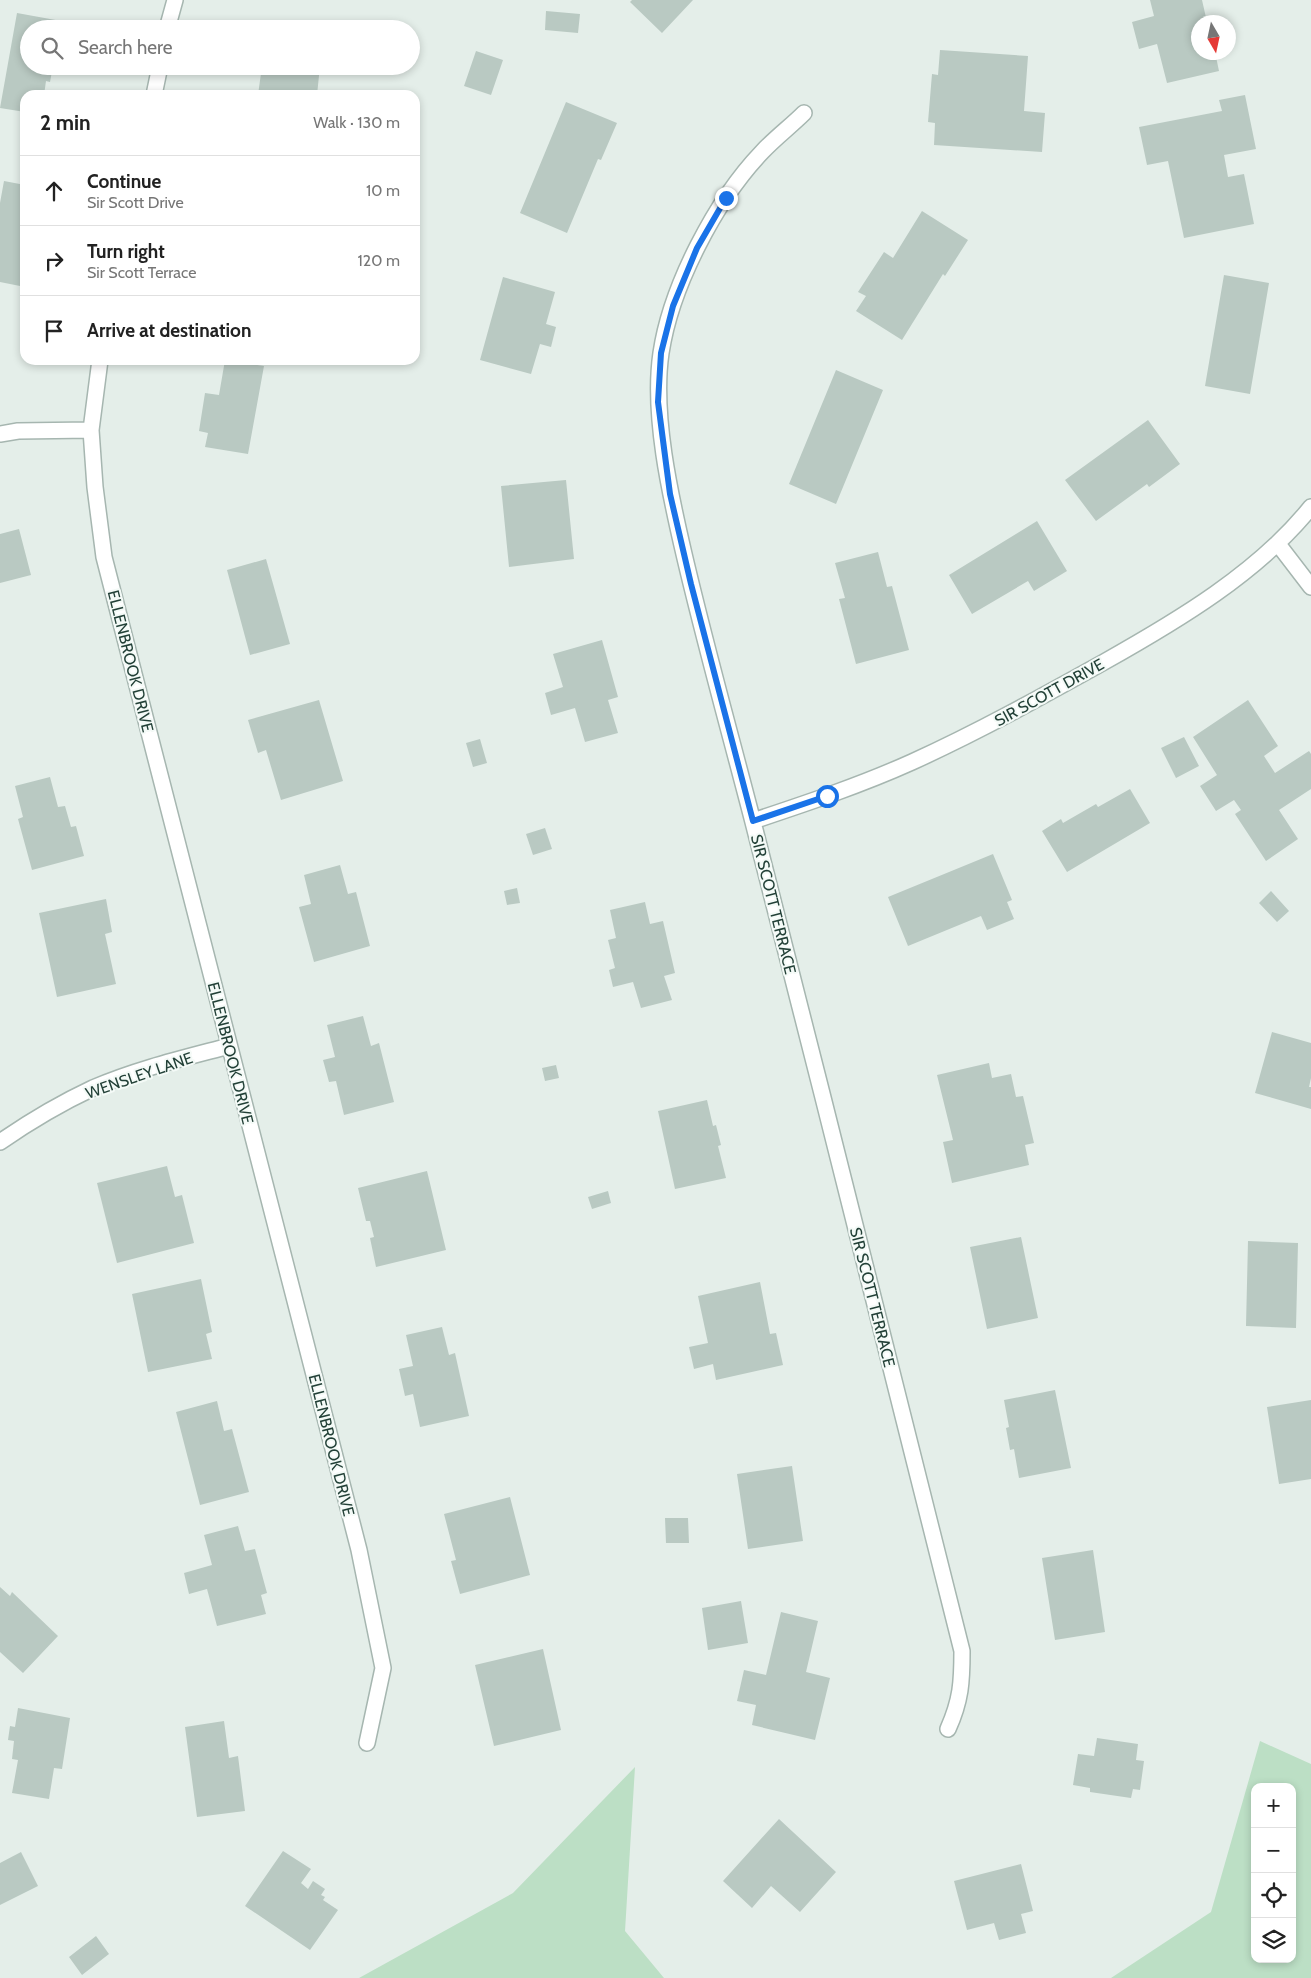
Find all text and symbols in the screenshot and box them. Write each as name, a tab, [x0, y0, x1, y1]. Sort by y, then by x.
north arrow	[1191, 15, 1236, 60]
search box	[20, 20, 420, 75]
icon: search	[38, 34, 66, 62]
text: Search here	[78, 36, 172, 59]
text: 2 min	[40, 110, 91, 135]
text: Walk · 130 m	[313, 113, 400, 132]
text: Continue	[87, 170, 161, 193]
icon: ahead	[40, 177, 68, 205]
text: 10 m	[366, 181, 400, 200]
route end	[715, 187, 738, 210]
text: Sir Scott Drive	[87, 193, 184, 212]
text: Turn right	[87, 240, 165, 263]
icon: right	[40, 247, 68, 275]
text: 120 m	[358, 251, 400, 270]
text: Sir Scott Terrace	[87, 263, 196, 282]
icon: arrive	[40, 317, 68, 345]
text: Arrive at destination	[87, 319, 251, 342]
street label: ELLENBROOK DRIVE	[104, 588, 157, 734]
street label: SIR SCOTT DRIVE	[991, 654, 1107, 730]
route start	[816, 785, 839, 808]
street label: SIR SCOTT TERRACE	[747, 832, 800, 976]
street label: ELLENBROOK DRIVE	[204, 980, 257, 1126]
street label: WENSLEY LANE	[83, 1048, 195, 1103]
street label: SIR SCOTT TERRACE	[846, 1225, 899, 1369]
street label: ELLENBROOK DRIVE	[305, 1372, 358, 1518]
map controls	[1251, 1783, 1296, 1963]
button: +	[1251, 1783, 1296, 1828]
button: −	[1251, 1828, 1296, 1873]
button: locate	[1251, 1873, 1296, 1918]
button: layers	[1251, 1918, 1296, 1963]

